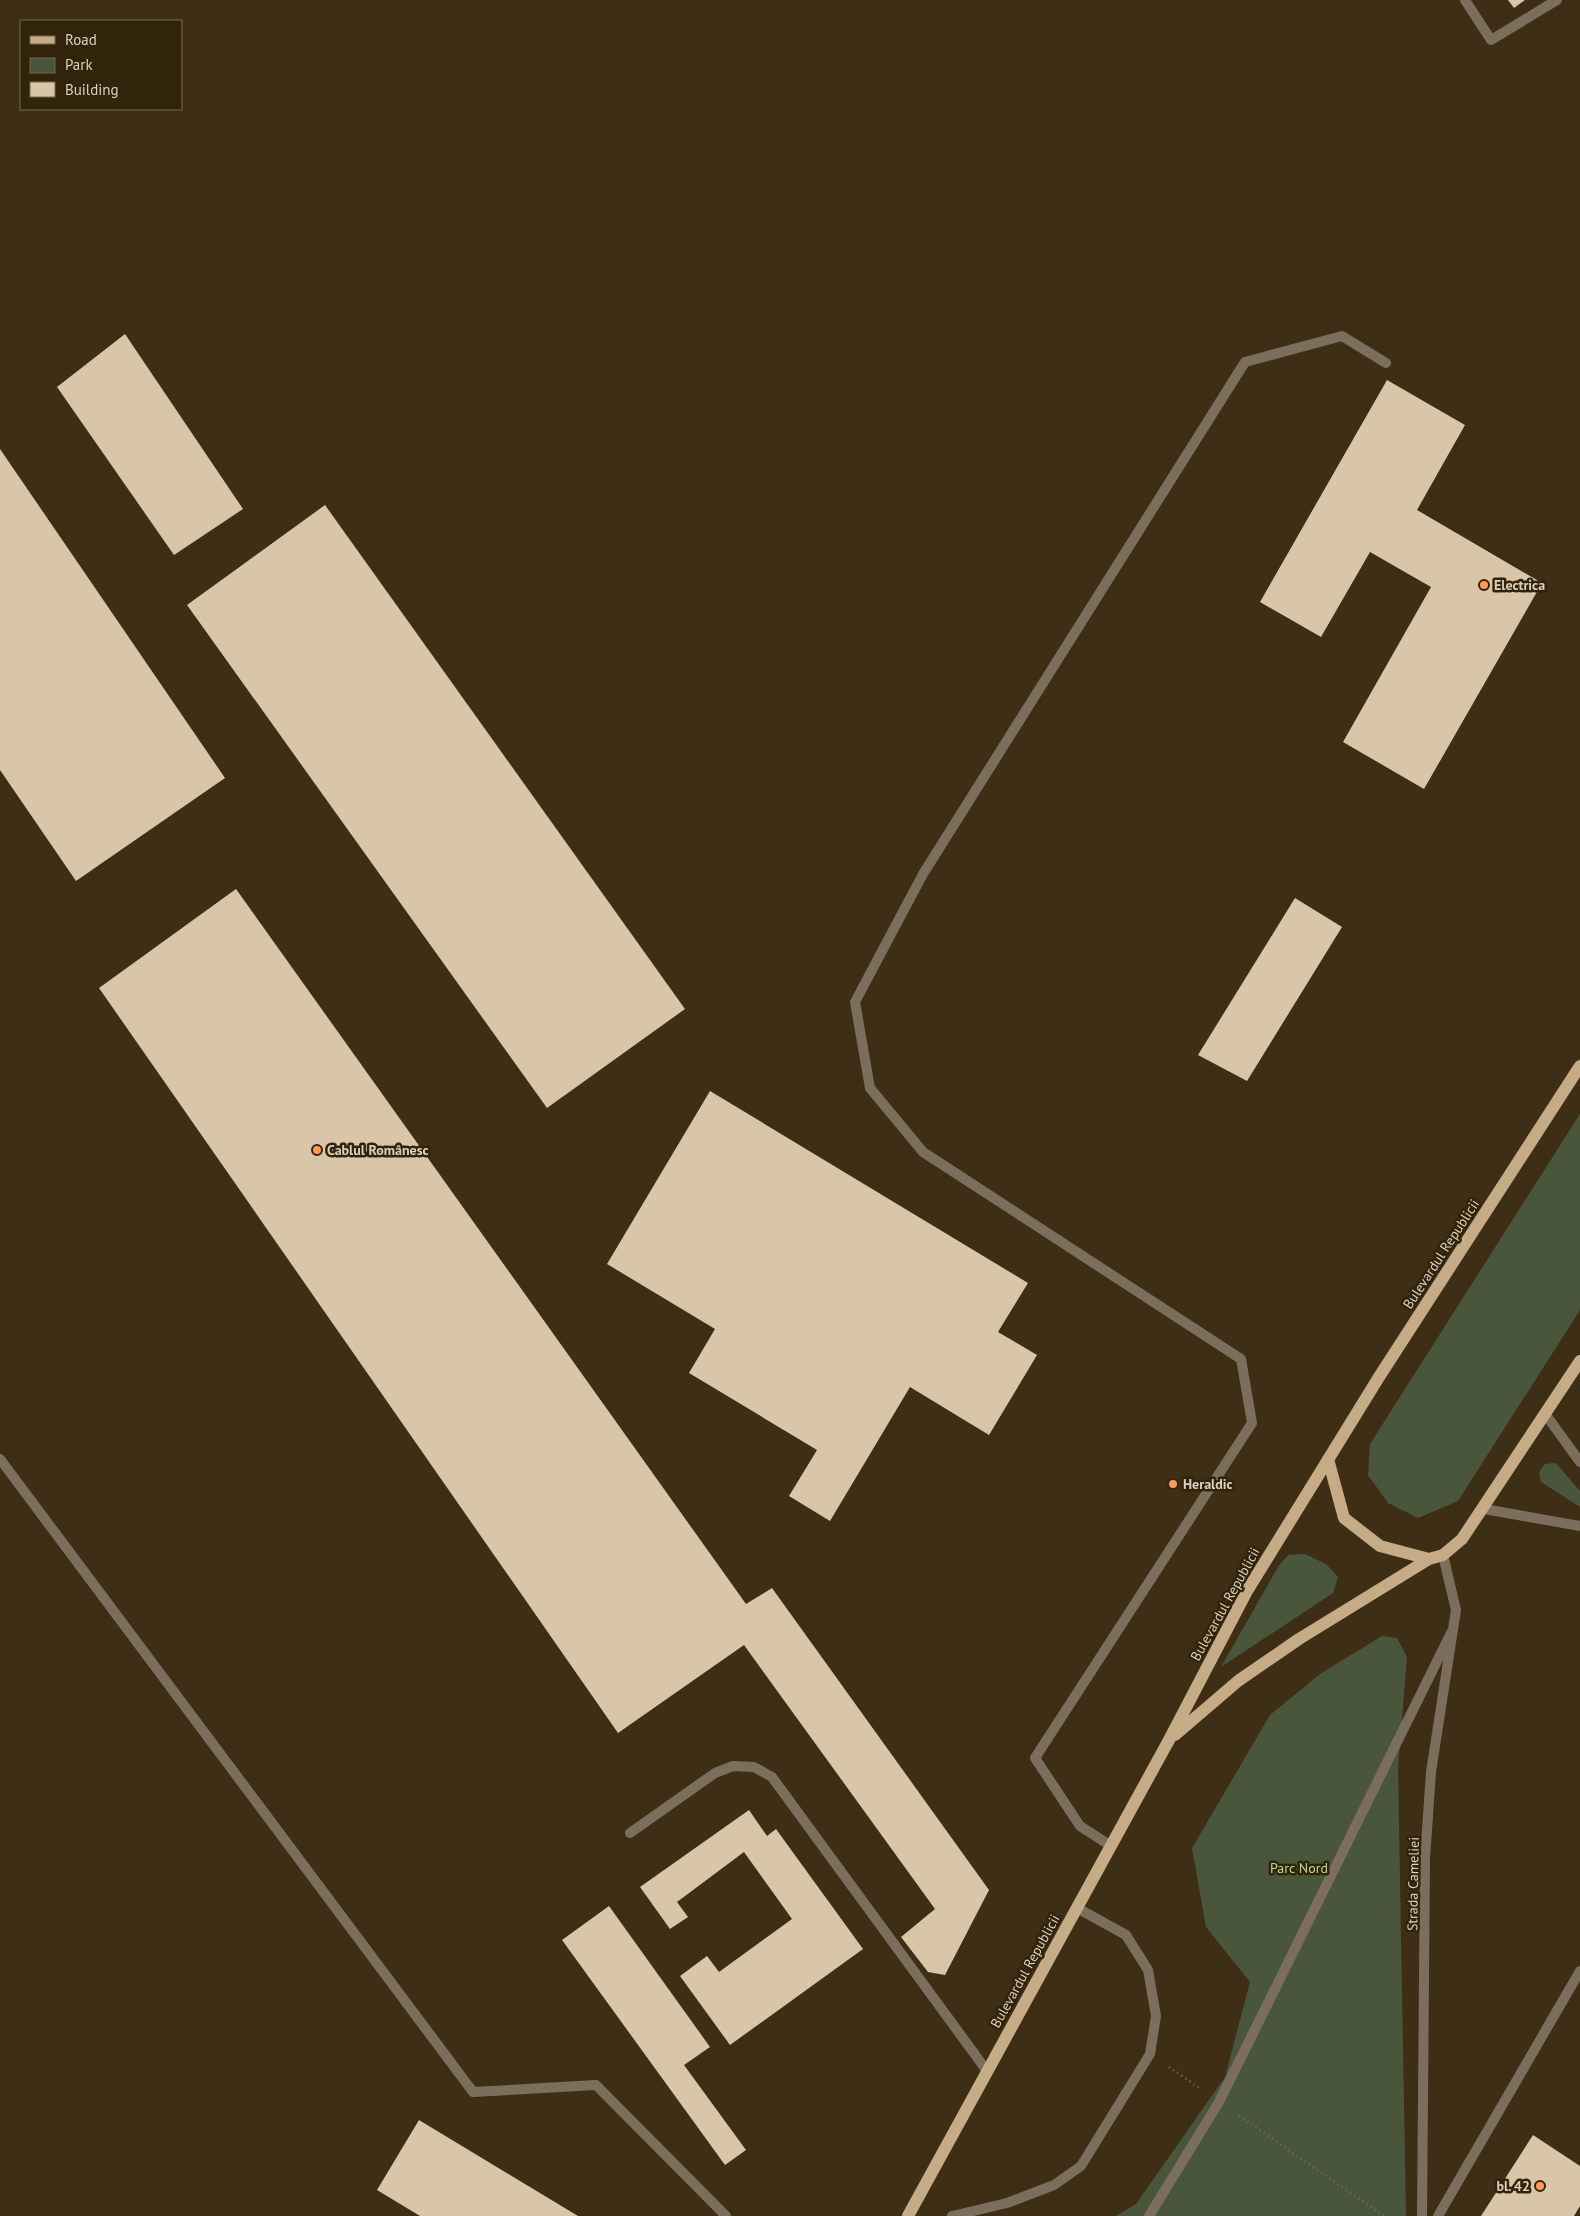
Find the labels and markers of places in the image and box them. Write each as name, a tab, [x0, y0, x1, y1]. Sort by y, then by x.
place label: Electrica	[1494, 576, 1545, 594]
marker: Electrica	[1478, 579, 1490, 591]
place label: Cablul Românesc	[327, 1141, 429, 1159]
marker: Cablul Românesc	[311, 1144, 323, 1156]
place label: Heraldic	[1183, 1475, 1233, 1493]
marker: Heraldic	[1167, 1478, 1179, 1490]
place label: bl. 42	[1496, 2177, 1530, 2195]
marker: bl. 42	[1534, 2180, 1546, 2192]

